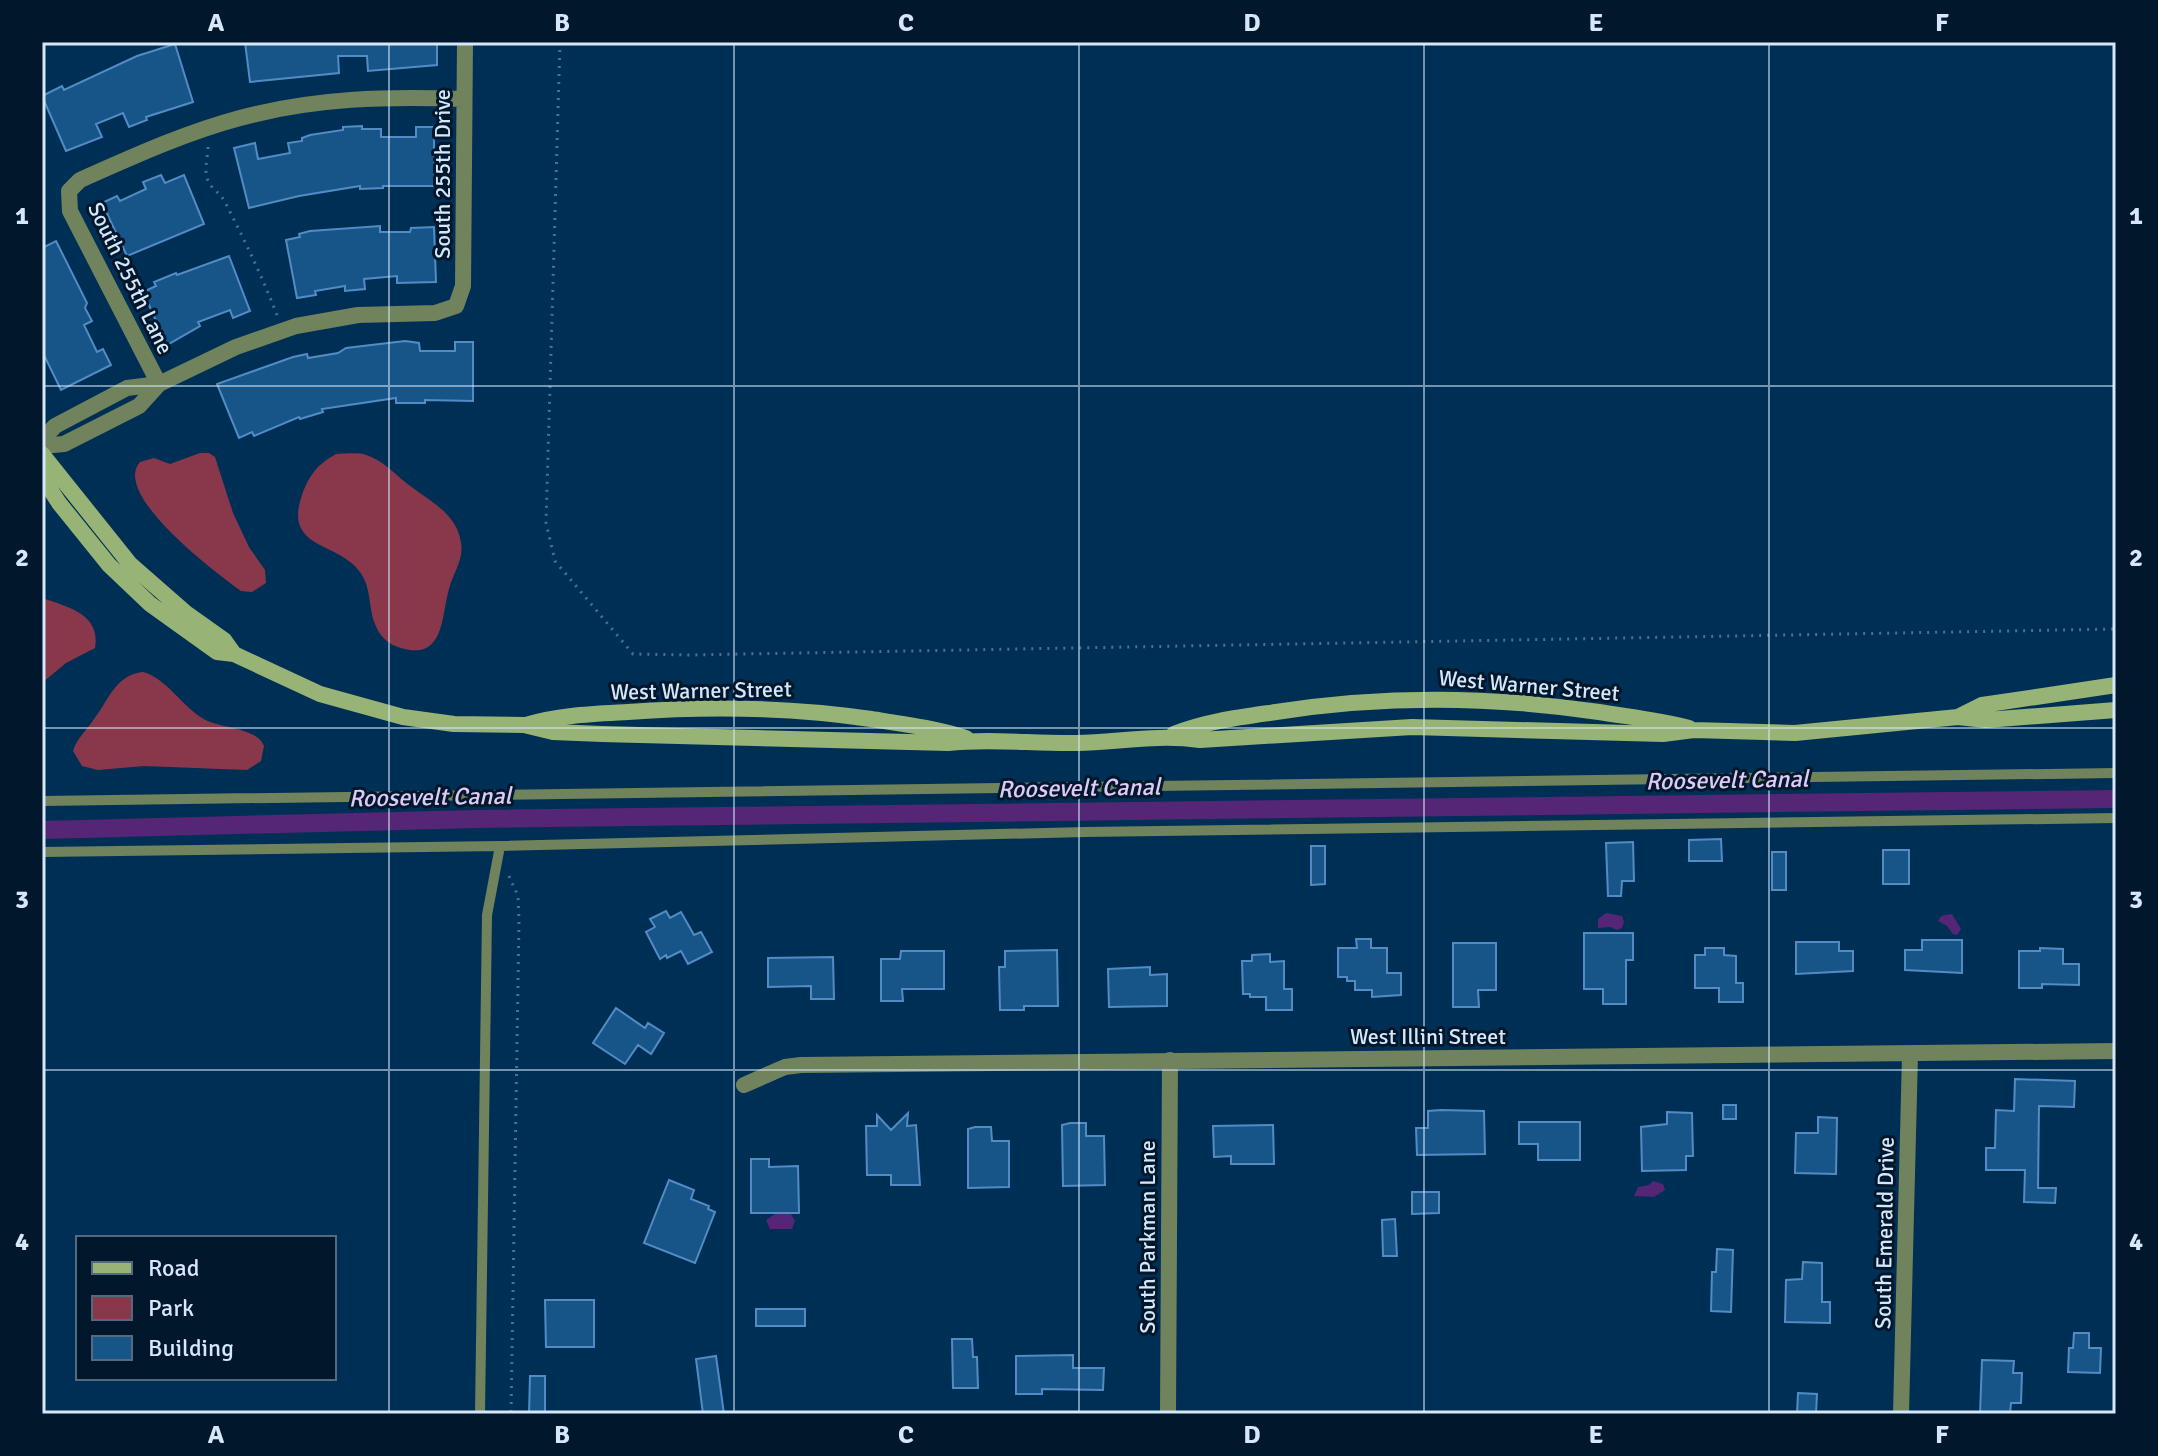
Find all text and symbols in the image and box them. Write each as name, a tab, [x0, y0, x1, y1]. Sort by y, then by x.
text: A	[208, 7, 225, 39]
text: B	[554, 7, 570, 39]
text: C	[898, 7, 914, 39]
text: D	[1243, 7, 1261, 39]
text: E	[1589, 7, 1603, 39]
text: F	[1935, 7, 1949, 39]
street label: South 255th Drive	[429, 89, 456, 259]
street label: South 255th Lane	[82, 198, 179, 359]
text: 1	[15, 200, 29, 232]
text: 1	[2129, 200, 2143, 232]
text: 2	[15, 542, 29, 574]
text: 2	[2129, 542, 2143, 574]
street label: West Warner Street	[1437, 664, 1621, 707]
street label: West Warner Street	[610, 675, 792, 706]
water label: Roosevelt Canal	[1645, 764, 1811, 796]
water label: Roosevelt Canal	[997, 772, 1163, 804]
water label: Roosevelt Canal	[348, 781, 514, 813]
text: 3	[15, 884, 29, 916]
text: 3	[2129, 884, 2143, 916]
street label: West Illini Street	[1350, 1023, 1506, 1050]
street label: South Emerald Drive	[1869, 1137, 1900, 1329]
street label: South Parkman Lane	[1134, 1140, 1161, 1334]
text: 4	[15, 1226, 29, 1258]
text: 4	[2129, 1226, 2143, 1258]
legend	[76, 1236, 336, 1380]
text: Road	[148, 1253, 199, 1283]
text: Park	[148, 1293, 194, 1323]
text: Building	[148, 1333, 234, 1363]
text: A	[208, 1419, 225, 1451]
text: B	[554, 1419, 570, 1451]
text: C	[898, 1419, 914, 1451]
text: D	[1243, 1419, 1261, 1451]
text: E	[1589, 1419, 1603, 1451]
text: F	[1935, 1419, 1949, 1451]

